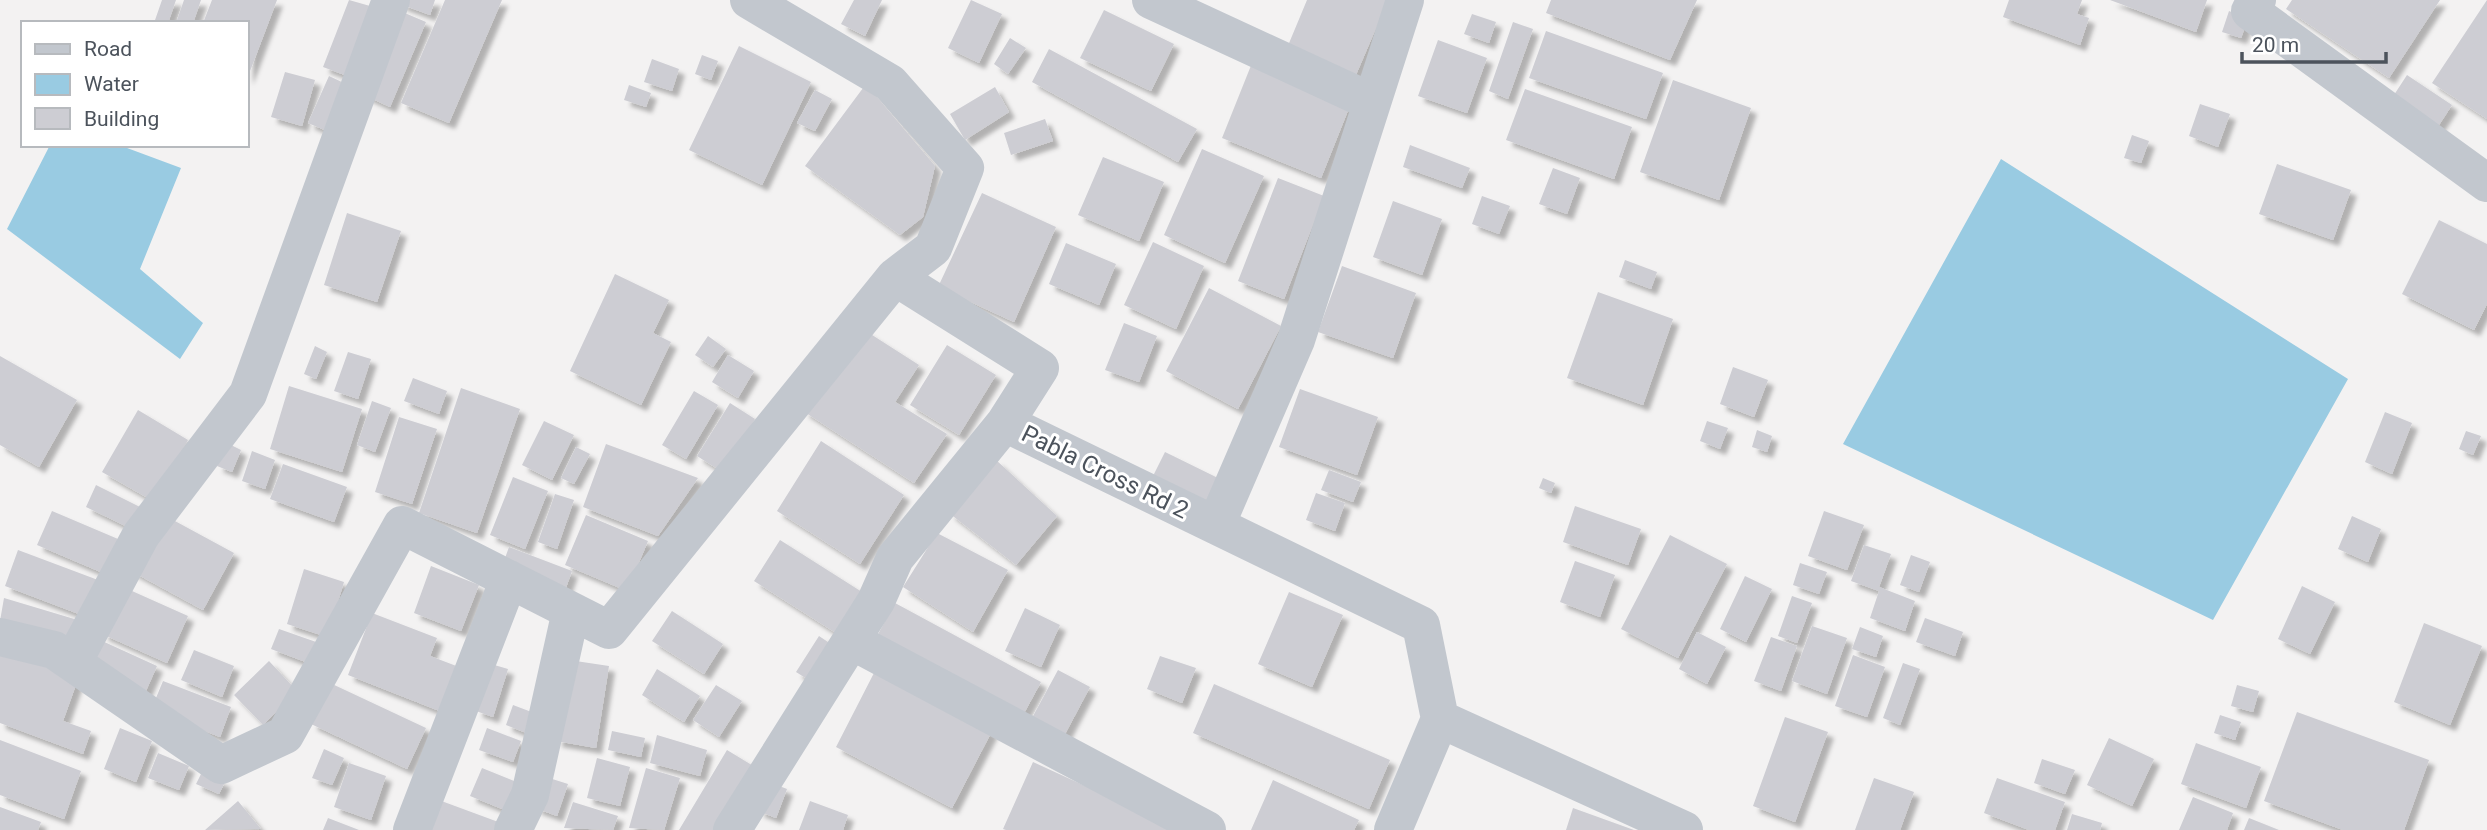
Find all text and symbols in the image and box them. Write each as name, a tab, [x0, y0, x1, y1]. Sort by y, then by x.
legend	[21, 21, 248, 147]
scale bar	[2242, 21, 2386, 65]
text: 20 m	[2252, 33, 2299, 57]
text: Road	[84, 37, 132, 61]
text: Water	[84, 72, 139, 96]
text: Building	[84, 107, 159, 131]
street label: Pabla Cross Rd 2	[1017, 420, 1193, 524]

